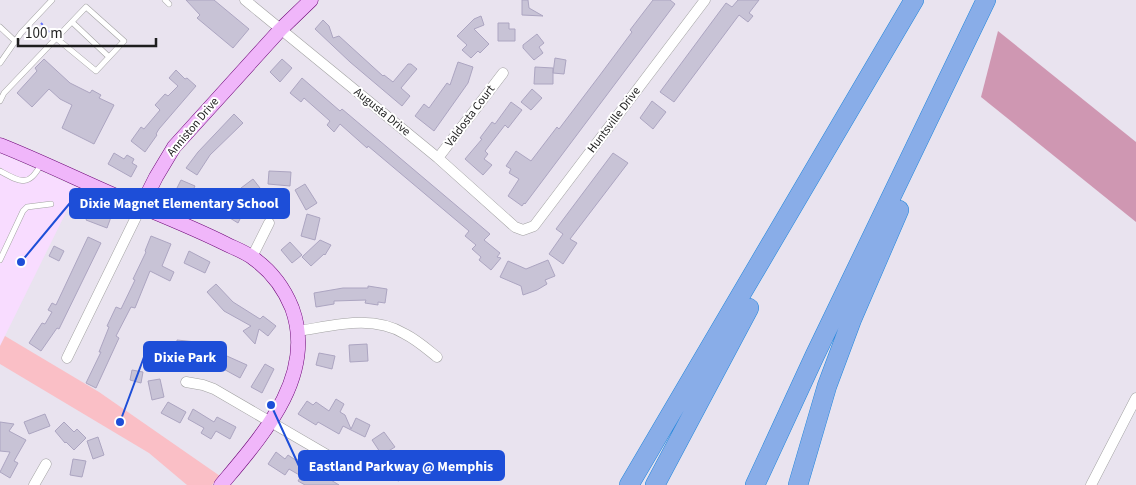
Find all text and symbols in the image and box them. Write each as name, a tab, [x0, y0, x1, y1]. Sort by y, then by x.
scale bar	[18, 15, 155, 47]
text: 100 m	[25, 23, 63, 44]
street label: Valdosta Court	[441, 82, 499, 150]
street label: Huntsville Drive	[583, 83, 645, 157]
street label: Augusta Drive	[350, 84, 414, 140]
street label: Anniston Drive	[163, 94, 223, 160]
callout: Dixie Magnet Elementary School	[70, 189, 289, 218]
text: Dixie Magnet Elementary School	[80, 194, 278, 214]
callout: Dixie Park	[144, 342, 226, 371]
text: Dixie Park	[154, 348, 217, 368]
callout: Eastland Parkway @ Memphis	[299, 451, 504, 480]
text: Eastland Parkway @ Memphis	[309, 457, 493, 477]

